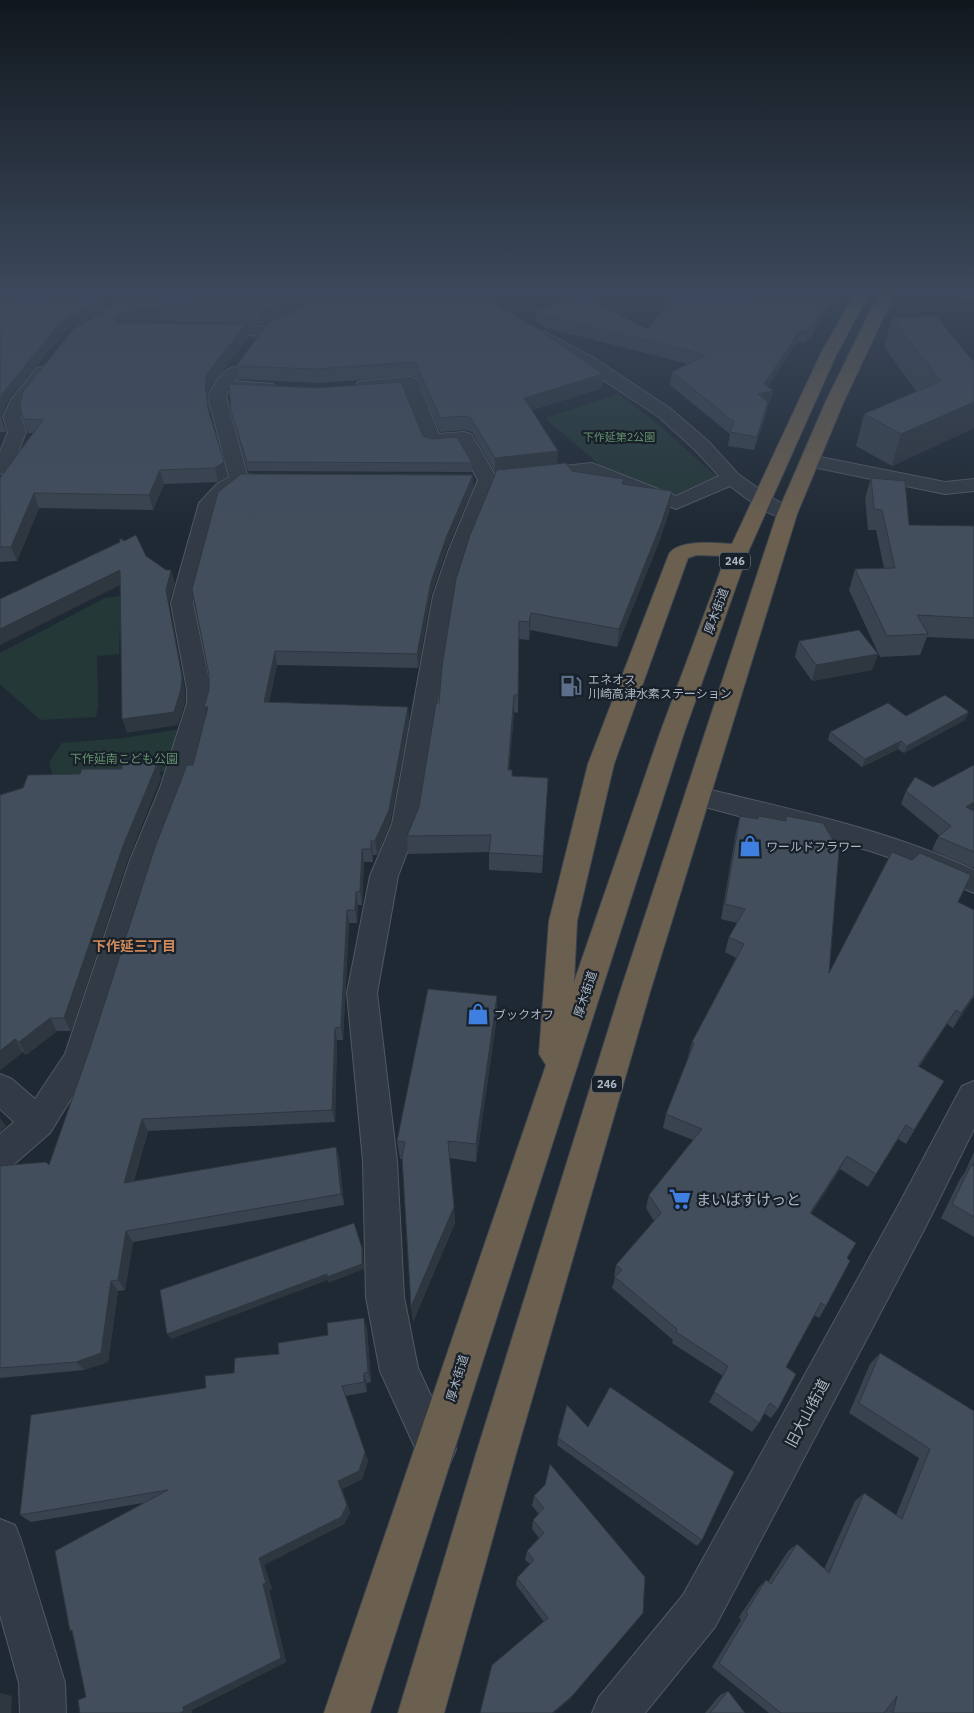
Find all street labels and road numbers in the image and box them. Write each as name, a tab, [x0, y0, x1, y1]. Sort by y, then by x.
road number: 246	[720, 552, 750, 570]
street label: 厚木街道	[701, 586, 731, 636]
street label: 厚木街道	[570, 969, 600, 1019]
road number: 246	[592, 1076, 622, 1092]
street label: 厚木街道	[443, 1353, 471, 1403]
street label: 旧大山街道	[781, 1375, 833, 1451]

